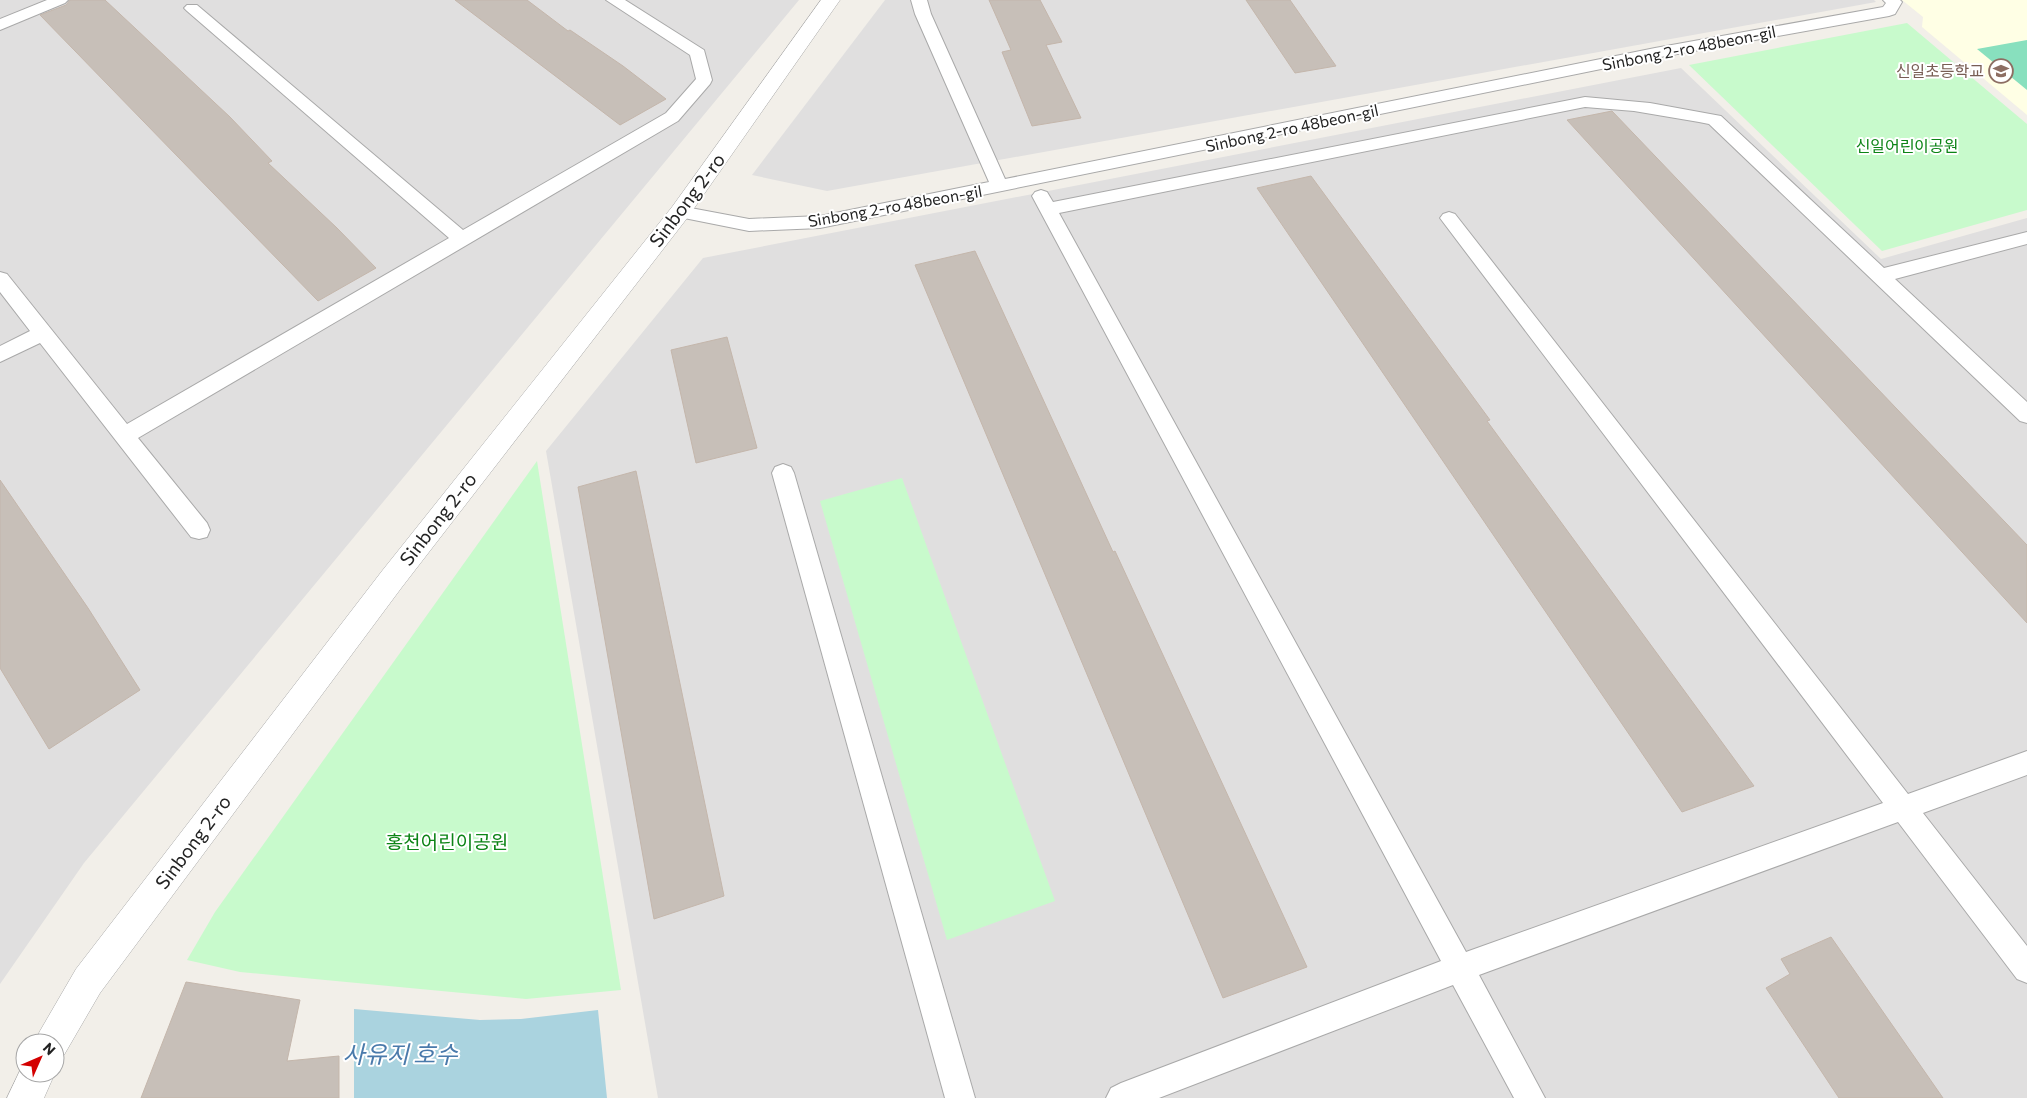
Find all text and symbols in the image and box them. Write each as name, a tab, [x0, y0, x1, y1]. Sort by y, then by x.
street label: Sinbong 2-ro 48beon-gil	[1600, 21, 1777, 74]
school or university icon: 신일초등학교	[1988, 58, 2014, 84]
place label: 신일초등학교	[1896, 61, 1984, 80]
street label: Sinbong 2-ro 48beon-gil	[1204, 100, 1380, 155]
park label: 신일어린이공원	[1855, 136, 1959, 155]
street label: Sinbong 2-ro	[644, 148, 729, 251]
street label: Sinbong 2-ro 48beon-gil	[806, 181, 983, 230]
street label: Sinbong 2-ro	[394, 468, 481, 570]
street label: Sinbong 2-ro	[150, 790, 235, 893]
park label: 홍천어린이공원	[386, 830, 508, 853]
north arrow	[15, 1033, 65, 1083]
text: N	[40, 1039, 59, 1058]
water label: 사유지 호수	[343, 1039, 458, 1068]

